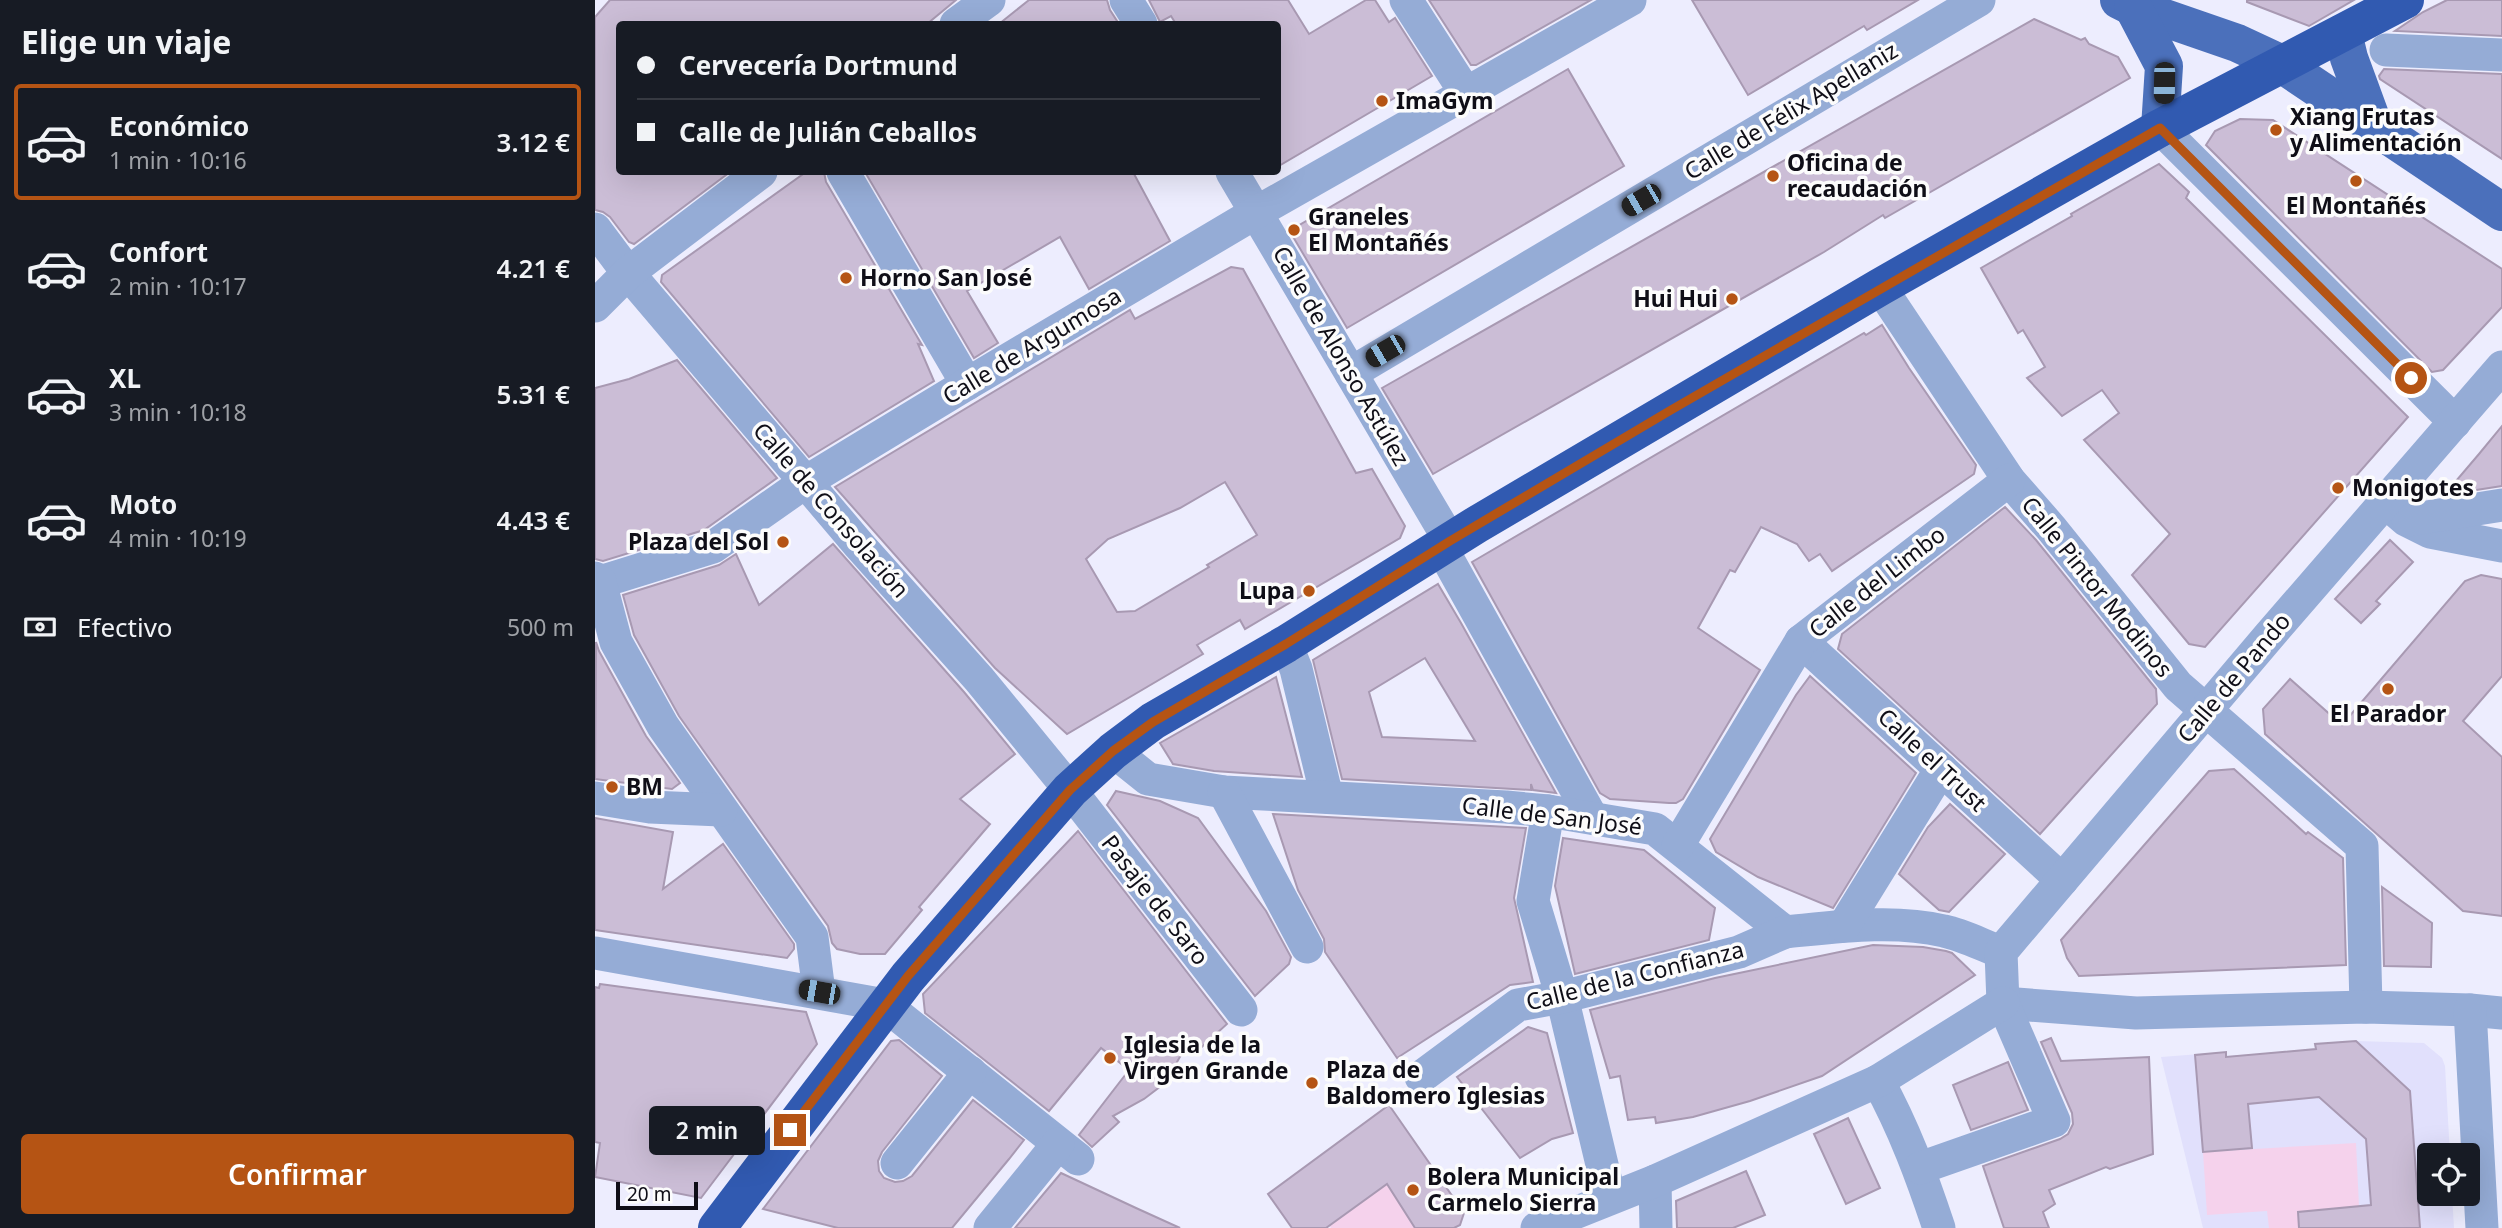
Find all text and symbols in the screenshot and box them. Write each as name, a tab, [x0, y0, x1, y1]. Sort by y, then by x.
text: Elige un viaje	[21, 20, 231, 63]
street label: Calle de Félix Apellaniz	[1678, 34, 1903, 187]
text: Cervecería Dortmund	[679, 47, 958, 83]
car	[2154, 62, 2175, 104]
place label: ImaGym	[1396, 84, 1493, 116]
marker: ImaGym	[1374, 93, 1390, 109]
place label: Xiang Frutas y Alimentación	[2290, 100, 2462, 158]
text: Económico	[109, 108, 249, 144]
icon: car	[25, 111, 88, 174]
text: Calle de Julián Ceballos	[679, 114, 977, 150]
marker: Xiang Frutas y Alimentación	[2268, 122, 2284, 138]
text: 3.12 €	[497, 124, 570, 160]
text: 1 min · 10:16	[109, 144, 247, 176]
place label: Oficina de recaudación	[1787, 146, 1928, 204]
marker: Oficina de recaudación	[1765, 168, 1781, 184]
marker: El Montañés	[2348, 173, 2364, 189]
car	[1618, 180, 1665, 220]
place label: El Montañés	[2286, 189, 2426, 221]
place label: Graneles El Montañés	[1308, 200, 1449, 258]
marker: Graneles El Montañés	[1286, 222, 1302, 238]
text: Confort	[109, 234, 208, 270]
icon: car	[25, 237, 88, 300]
street label: Calle de Alonso Astúlez	[1266, 240, 1418, 471]
text: 4.21 €	[497, 250, 570, 286]
place label: Horno San José	[860, 261, 1032, 293]
text: 2 min · 10:17	[109, 270, 247, 302]
marker: Horno San José	[838, 270, 854, 286]
street label: Calle de Argumosa	[936, 279, 1127, 411]
place label: Hui Hui	[1633, 282, 1718, 314]
marker: Hui Hui	[1724, 291, 1740, 307]
car	[1362, 331, 1409, 371]
text: XL	[109, 360, 141, 396]
route start	[2395, 362, 2427, 394]
icon: car	[25, 363, 88, 426]
text: 5.31 €	[497, 376, 570, 412]
text: 3 min · 10:18	[109, 396, 247, 428]
street label: Calle de Consolación	[747, 415, 917, 604]
place label: Monigotes	[2352, 471, 2474, 503]
marker: Monigotes	[2330, 480, 2346, 496]
text: Moto	[109, 486, 177, 522]
icon: car	[25, 489, 88, 552]
street label: Calle Pintor Modinos	[2015, 489, 2181, 683]
text: 4.43 €	[497, 502, 570, 538]
street label: Calle del Limbo	[1802, 518, 1951, 645]
text: 4 min · 10:19	[109, 522, 247, 554]
place label: Plaza del Sol	[628, 525, 769, 557]
marker: Plaza del Sol	[775, 534, 791, 550]
place label: Lupa	[1239, 574, 1295, 606]
marker: Lupa	[1301, 583, 1317, 599]
street label: Calle de Pando	[2169, 606, 2297, 749]
icon: cash	[21, 608, 59, 646]
text: Efectivo	[77, 609, 173, 645]
text: 500 m	[507, 611, 574, 643]
marker: El Parador	[2380, 681, 2396, 697]
place label: El Parador	[2330, 697, 2446, 729]
street label: Calle el Trust	[1871, 701, 1994, 818]
place label: BM	[626, 770, 663, 802]
marker: BM	[604, 779, 620, 795]
street label: Calle de San José	[1460, 788, 1644, 842]
street label: Pasaje de Saro	[1095, 828, 1217, 971]
street label: Calle de la Confianza	[1522, 932, 1747, 1018]
car	[797, 978, 842, 1006]
place label: Iglesia de la Virgen Grande	[1124, 1028, 1289, 1086]
marker: Iglesia de la Virgen Grande	[1102, 1050, 1118, 1066]
place label: Plaza de Baldomero Iglesias	[1326, 1053, 1545, 1111]
marker: Plaza de Baldomero Iglesias	[1304, 1075, 1320, 1091]
callout: 2 min	[650, 1106, 765, 1154]
text: 2 min	[676, 1114, 738, 1146]
route end	[774, 1114, 806, 1146]
button: Confirmar	[21, 1134, 574, 1214]
map controls	[2417, 1143, 2480, 1206]
button: locate	[2417, 1143, 2480, 1206]
place label: Bolera Municipal Carmelo Sierra	[1427, 1160, 1619, 1218]
scale bar	[616, 1179, 698, 1211]
text: 20 m	[627, 1181, 671, 1207]
marker: Bolera Municipal Carmelo Sierra	[1405, 1182, 1421, 1198]

